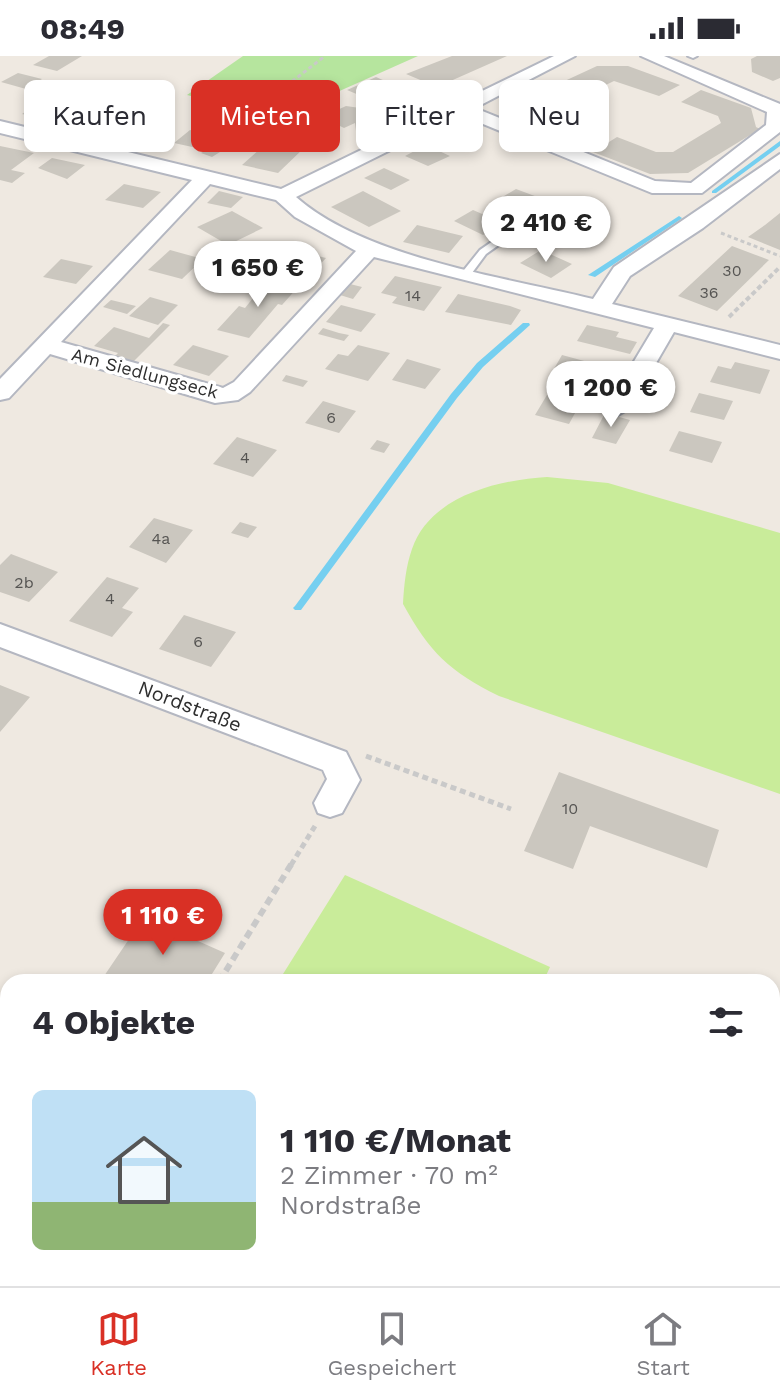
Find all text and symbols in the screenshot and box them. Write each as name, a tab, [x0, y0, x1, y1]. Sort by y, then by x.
text: 08:49	[40, 11, 125, 46]
chip: Kaufen	[24, 80, 175, 152]
chip: Mieten	[191, 80, 340, 152]
chip: Filter	[356, 80, 483, 152]
chip: Neu	[499, 80, 609, 152]
pin: 2 410 €	[472, 196, 620, 264]
text: 2 410 €	[500, 207, 592, 237]
pin: 1 650 €	[184, 241, 332, 309]
text: 1 650 €	[212, 252, 304, 282]
house number: 30	[722, 261, 742, 280]
house number: 36	[699, 283, 719, 302]
house number: 14	[405, 286, 421, 305]
street label: Am Siedlungseck	[70, 343, 220, 403]
pin: 1 200 €	[537, 361, 685, 429]
text: 1 200 €	[564, 372, 658, 402]
house number: 6	[326, 408, 336, 427]
house number: 4	[240, 448, 250, 467]
house number: 4a	[152, 529, 170, 548]
house number: 2b	[14, 573, 34, 592]
house number: 4	[105, 589, 115, 608]
house number: 6	[193, 632, 203, 651]
street label: Nordstraße	[135, 675, 245, 737]
house number: 10	[562, 799, 578, 818]
pin: 1 110 €	[89, 889, 237, 957]
text: 1 110 €	[121, 900, 205, 930]
icon: filters	[704, 1000, 748, 1044]
text: 4 Objekte	[32, 1002, 195, 1042]
text: 1 110 €/Monat	[280, 1120, 511, 1160]
icon: home	[96, 1122, 192, 1218]
text: 2 Zimmer · 70 m²	[280, 1160, 498, 1190]
text: Nordstraße	[280, 1190, 422, 1220]
tab: Karte	[90, 1307, 147, 1380]
tab: Gespeichert	[327, 1307, 456, 1380]
tab: Start	[636, 1307, 690, 1380]

